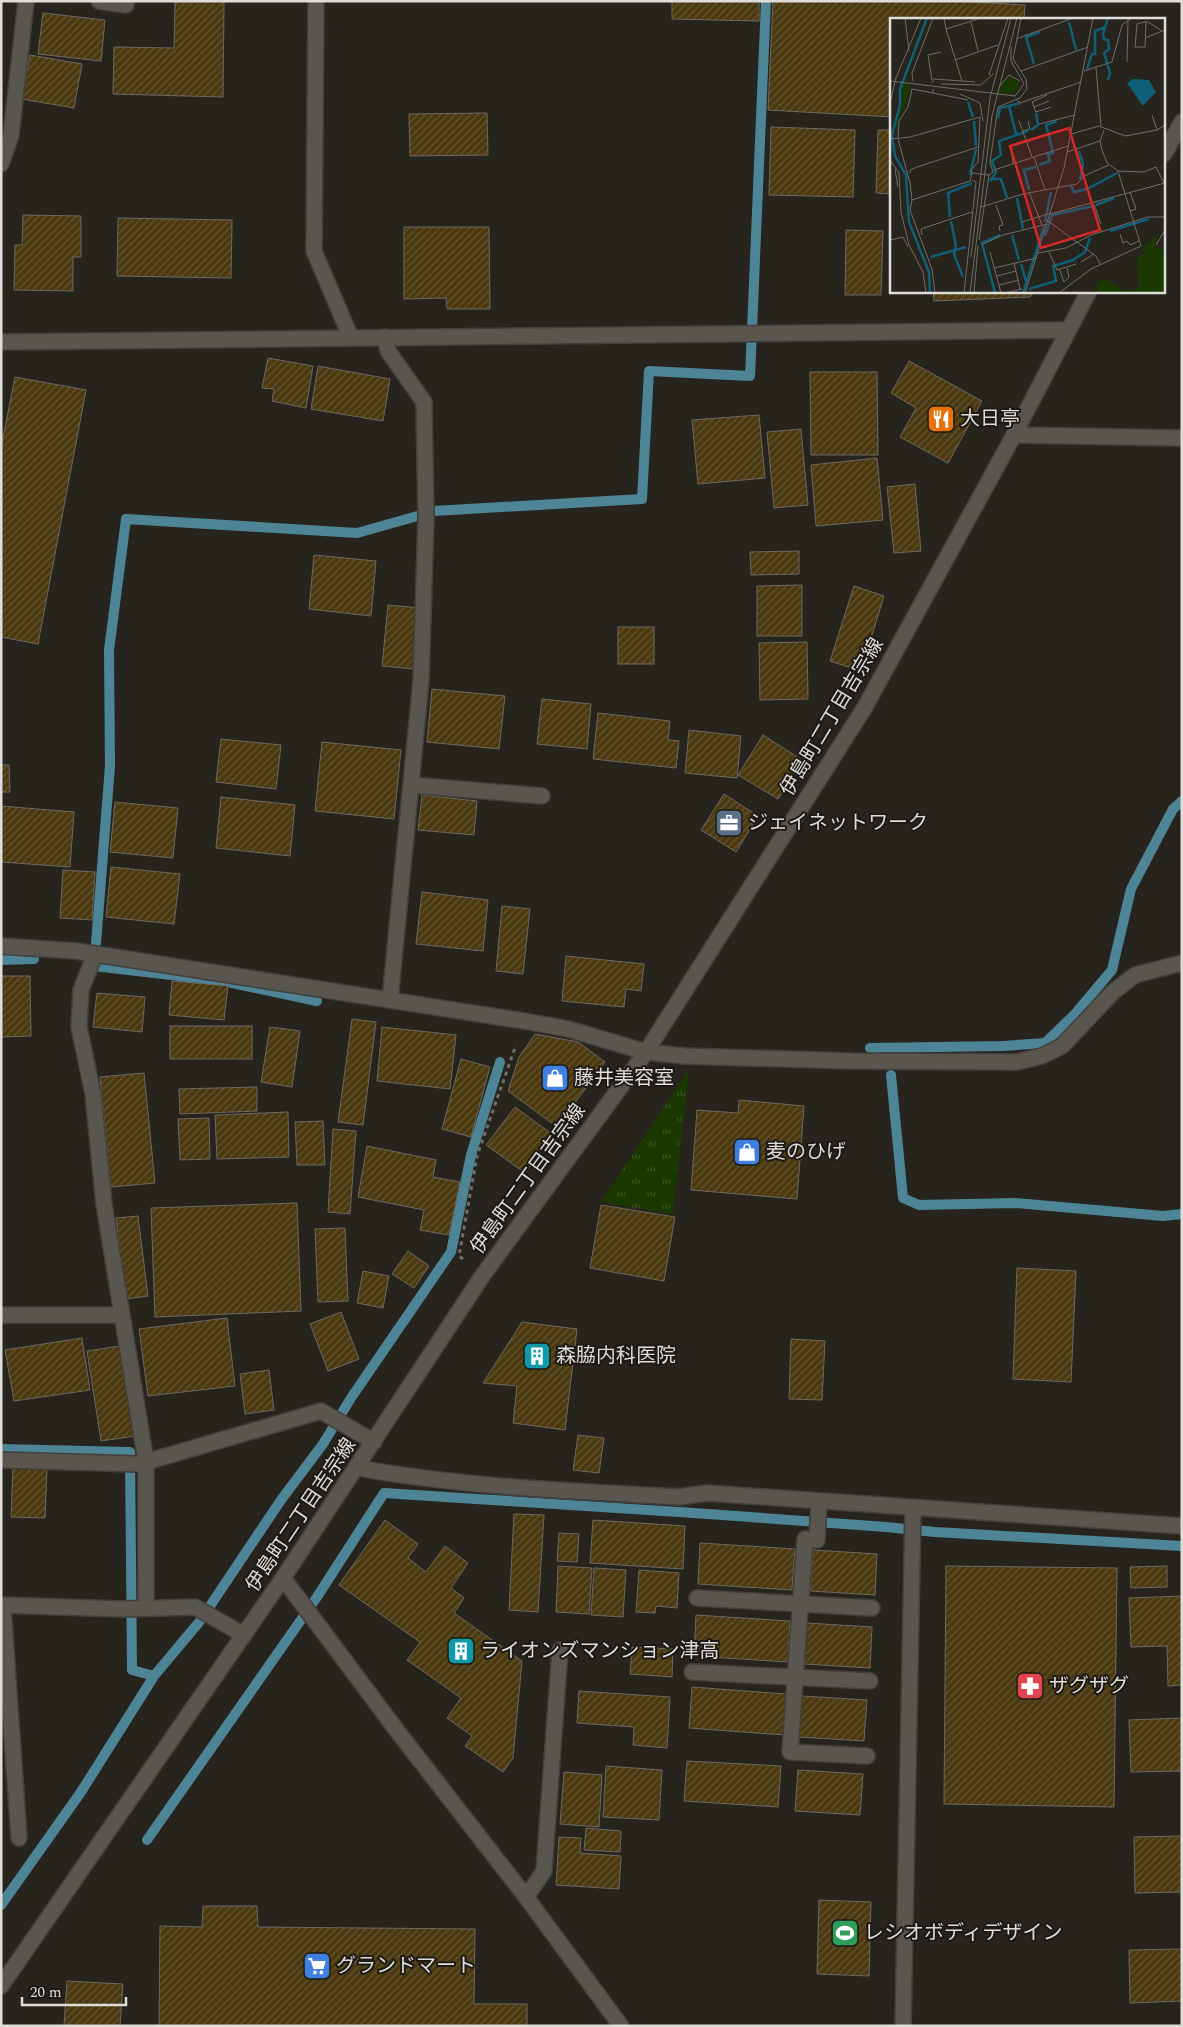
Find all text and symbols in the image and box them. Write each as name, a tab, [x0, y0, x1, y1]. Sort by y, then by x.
inset map	[890, 18, 1166, 292]
restaurant icon: 大日亭	[926, 404, 956, 434]
place label: 大日亭	[960, 404, 1020, 434]
street label: 伊島町二丁目吉宗線	[773, 632, 891, 802]
office icon: ジェイネットワーク	[714, 808, 744, 838]
place label: ジェイネットワーク	[748, 808, 928, 838]
shop icon: 藤井美容室	[540, 1063, 570, 1093]
place label: 藤井美容室	[574, 1063, 674, 1093]
street label: 伊島町二丁目吉宗線	[463, 1097, 593, 1261]
shop icon: 麦のひげ	[732, 1137, 762, 1167]
place label: 麦のひげ	[766, 1137, 846, 1167]
building icon: 森脇内科医院	[522, 1341, 552, 1371]
place label: 森脇内科医院	[556, 1341, 676, 1371]
street label: 伊島町二丁目吉宗線	[238, 1432, 364, 1598]
building icon: ライオンズマンション津高	[446, 1636, 476, 1666]
place label: ライオンズマンション津高	[480, 1636, 720, 1666]
pharmacy icon: ザグザグ	[1015, 1671, 1045, 1701]
place label: ザグザグ	[1049, 1671, 1129, 1701]
sports icon: レシオボディデザイン	[830, 1918, 860, 1948]
place label: レシオボディデザイン	[864, 1918, 1063, 1948]
supermarket icon: グランドマート	[302, 1951, 332, 1981]
place label: グランドマート	[336, 1951, 476, 1981]
scale bar	[22, 1974, 126, 2006]
text: 20 m	[30, 1981, 62, 2004]

